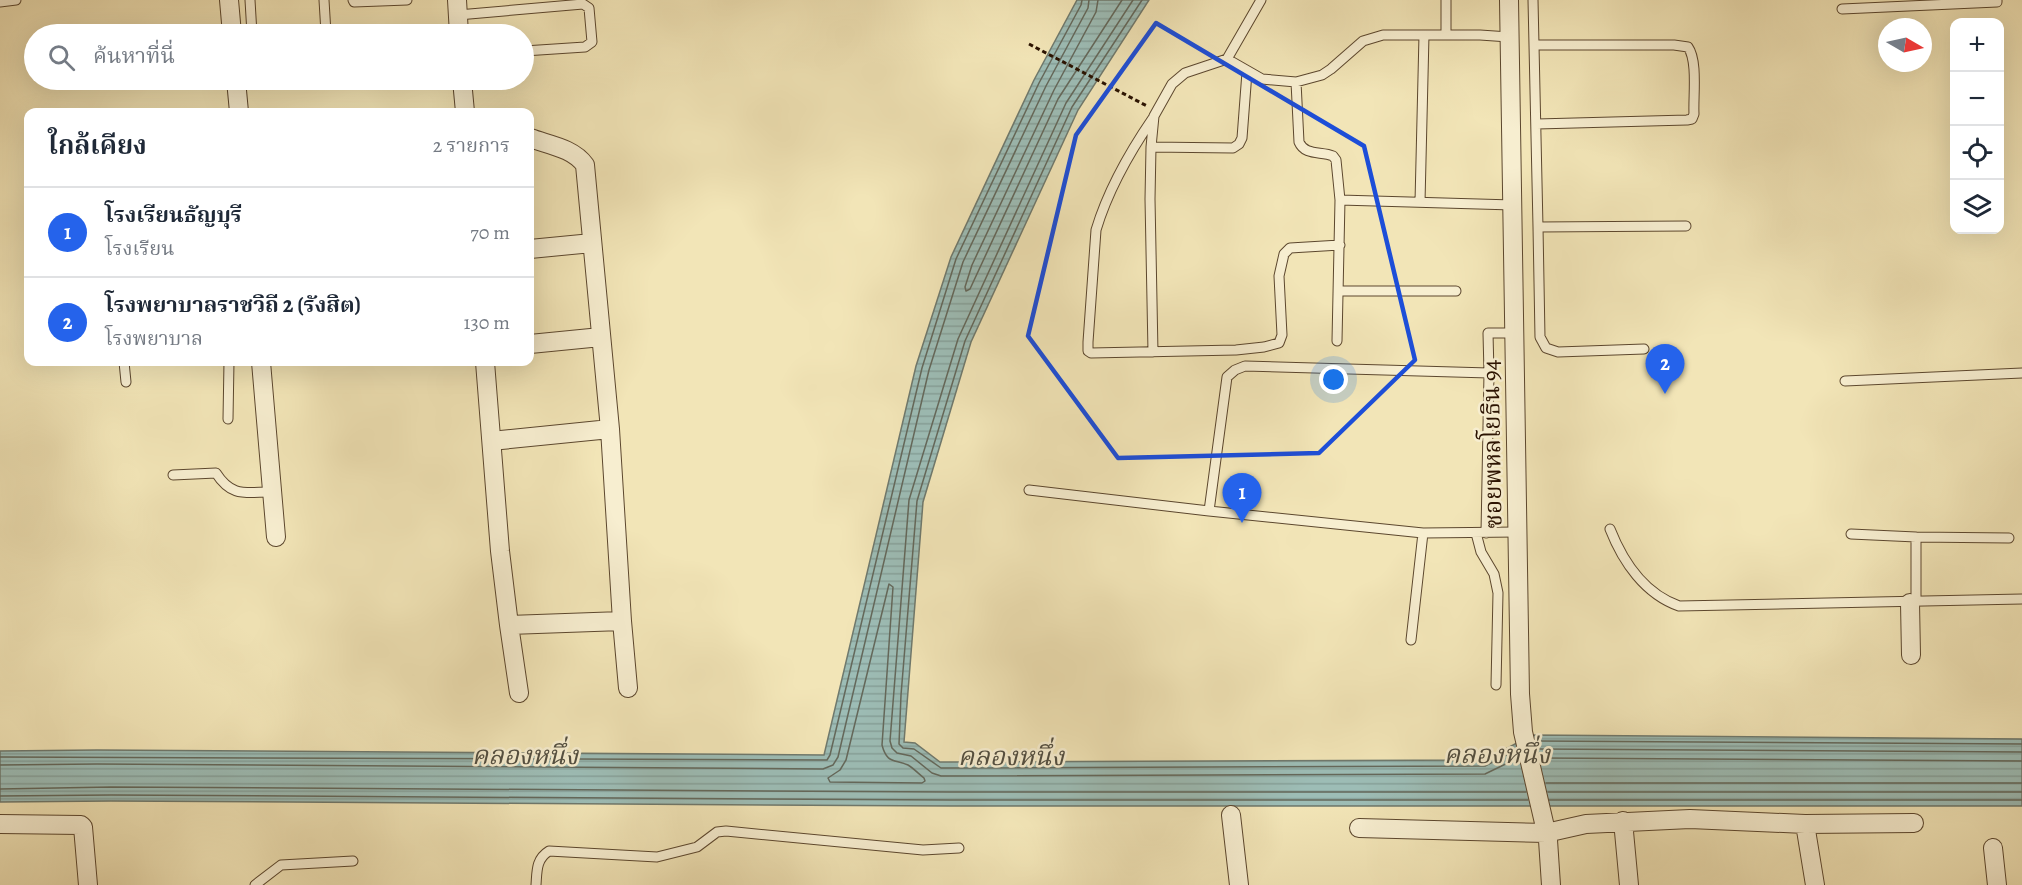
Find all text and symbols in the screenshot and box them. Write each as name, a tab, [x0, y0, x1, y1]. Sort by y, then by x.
north arrow	[1878, 18, 1932, 72]
map controls	[1950, 18, 2004, 234]
button: +	[1950, 18, 2004, 72]
search box	[24, 24, 534, 90]
icon: search	[45, 41, 78, 74]
text: ค้นหาที่นี่	[93, 41, 175, 71]
button: −	[1950, 72, 2004, 126]
button: locate	[1950, 126, 2004, 180]
text: ใกล้เคียง	[48, 128, 147, 163]
text: 2 รายการ	[433, 132, 510, 159]
button: layers	[1950, 180, 2004, 234]
text: โรงเรียนธัญบุรี	[105, 200, 242, 230]
text: 1	[64, 219, 71, 246]
text: 70 m	[470, 219, 510, 246]
text: โรงเรียน	[105, 235, 174, 262]
text: โรงพยาบาลราชวิถี 2 (รังสิต)	[105, 290, 361, 320]
text: 2	[63, 309, 72, 336]
text: 130 m	[464, 309, 510, 336]
text: โรงพยาบาล	[105, 325, 203, 352]
pin: 2	[1646, 344, 1684, 394]
street label: ซอยพหลโยธิน 94	[1473, 359, 1509, 529]
your location	[1319, 365, 1348, 394]
pin: 1	[1222, 474, 1262, 523]
water label: คลองหนึ่ง	[1444, 735, 1551, 772]
water label: คลองหนึ่ง	[472, 736, 579, 773]
water label: คลองหนึ่ง	[958, 737, 1065, 774]

